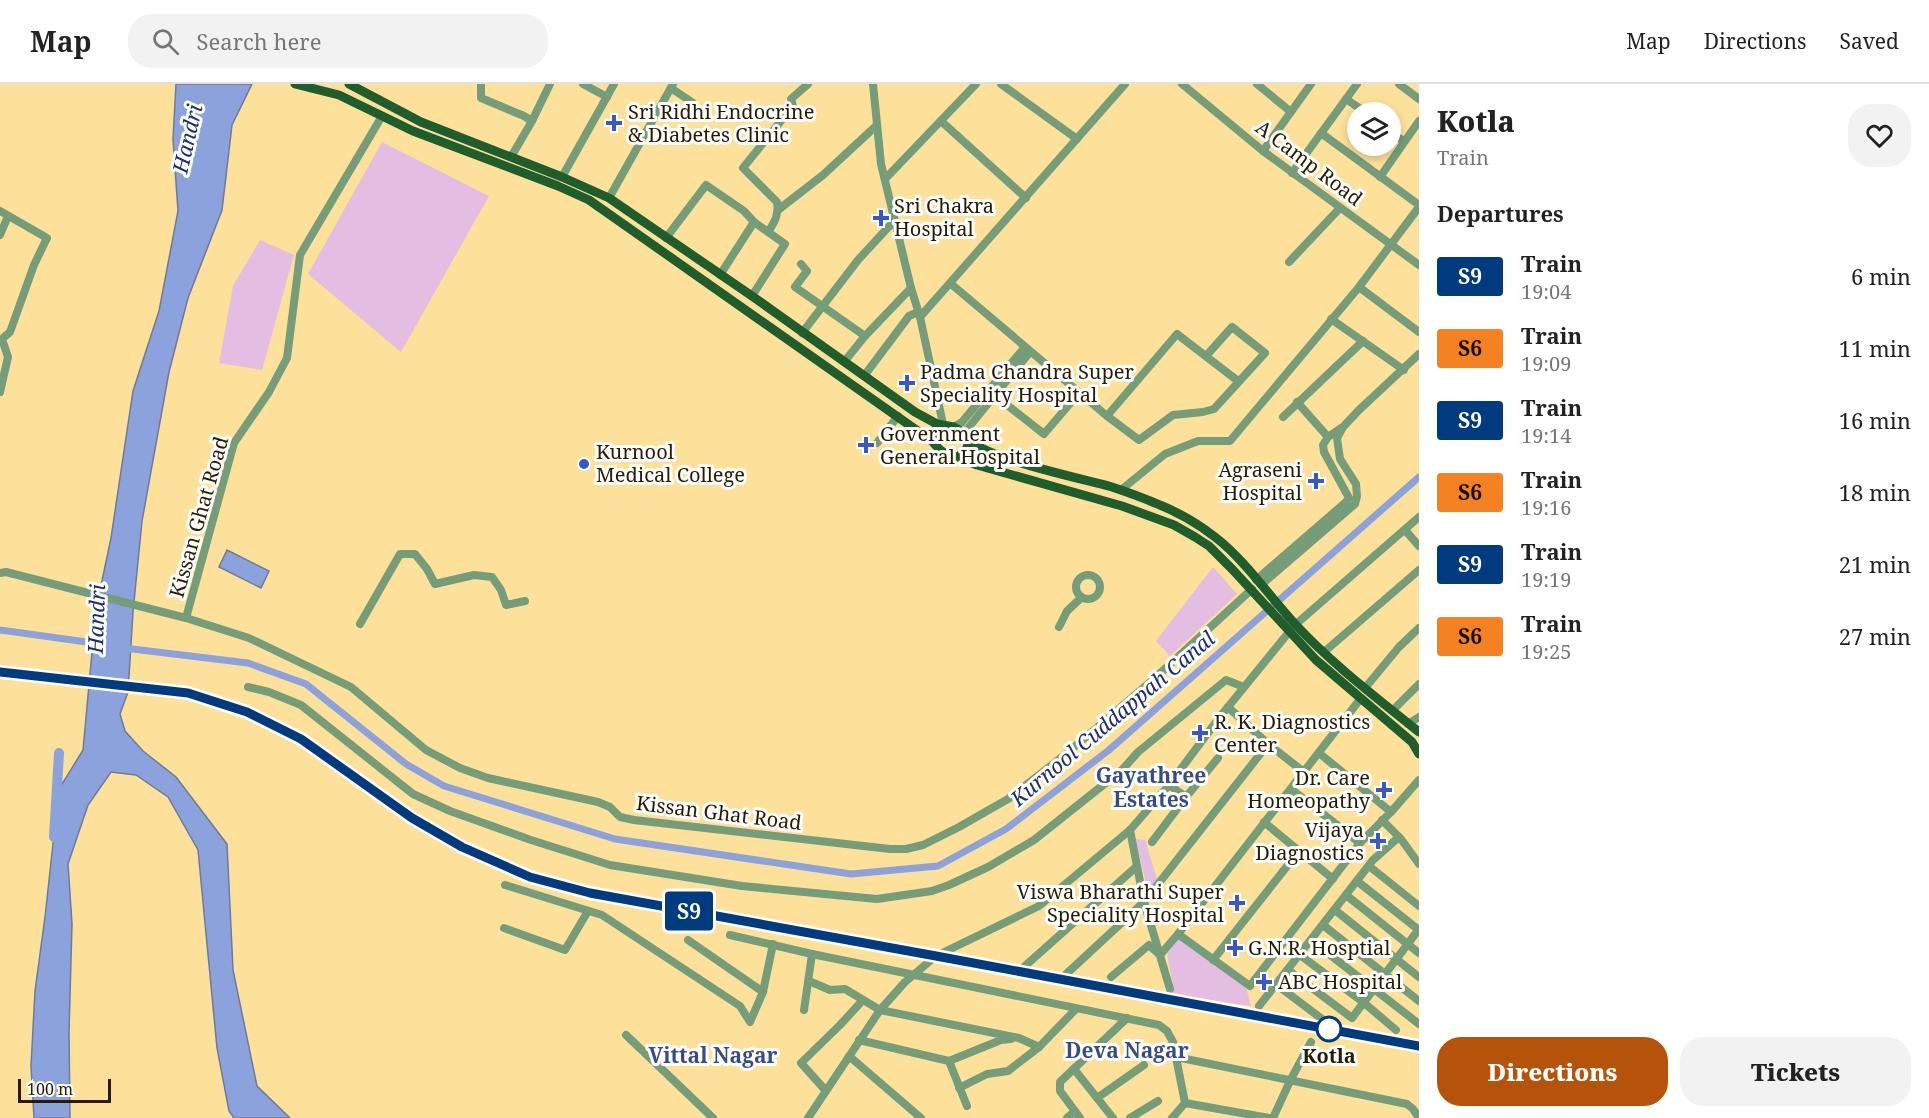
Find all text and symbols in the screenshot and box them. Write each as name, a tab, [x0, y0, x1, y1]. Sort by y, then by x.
search box	[128, 14, 548, 68]
text: Map	[30, 22, 92, 60]
icon: search	[149, 25, 182, 58]
text: Search here	[197, 26, 321, 56]
text: Map	[1626, 27, 1671, 55]
text: Directions	[1704, 27, 1806, 55]
text: Saved	[1839, 27, 1899, 55]
place label: Sri Ridhi Endocrine & Diabetes Clinic	[628, 98, 814, 148]
water label: Handri	[165, 101, 209, 177]
map controls	[1347, 102, 1401, 156]
button: layers	[1347, 102, 1401, 156]
text: Kotla	[1437, 102, 1515, 140]
button: heart	[1848, 104, 1911, 167]
street label: A Camp Road	[1250, 113, 1368, 212]
marker: Sri Ridhi Endocrine & Diabetes Clinic	[605, 114, 623, 132]
text: Train	[1437, 144, 1489, 171]
place label: Sri Chakra Hospital	[894, 192, 994, 242]
text: Departures	[1437, 198, 1564, 228]
marker: Sri Chakra Hospital	[872, 209, 890, 227]
text: Train	[1521, 248, 1582, 278]
text: 6 min	[1851, 261, 1911, 291]
text: S9	[1458, 262, 1482, 290]
text: 19:04	[1521, 278, 1571, 305]
text: Train	[1521, 320, 1582, 350]
text: 11 min	[1839, 333, 1911, 363]
text: S6	[1458, 334, 1482, 362]
text: 19:09	[1521, 350, 1571, 377]
place label: Padma Chandra Super Speciality Hospital	[920, 358, 1134, 408]
marker: Padma Chandra Super Speciality Hospital	[898, 374, 916, 392]
text: Train	[1521, 392, 1582, 422]
text: 16 min	[1839, 405, 1911, 435]
text: S9	[1458, 406, 1482, 434]
place label: Government General Hospital	[880, 420, 1040, 470]
text: 19:14	[1521, 422, 1571, 449]
street label: Kissan Ghat Road	[163, 433, 234, 601]
marker: Government General Hospital	[857, 436, 875, 454]
place label: Kurnool Medical College	[596, 438, 745, 488]
place label: Agraseni Hospital	[1218, 456, 1303, 506]
marker: Kurnool Medical College	[577, 457, 591, 471]
text: Train	[1521, 464, 1582, 494]
marker: Agraseni Hospital	[1307, 472, 1325, 490]
text: 18 min	[1839, 477, 1911, 507]
text: S6	[1458, 478, 1482, 506]
text: 19:16	[1521, 494, 1571, 521]
text: Train	[1521, 536, 1582, 566]
text: 21 min	[1839, 549, 1911, 579]
text: S9	[1458, 550, 1482, 578]
text: 19:19	[1521, 566, 1571, 593]
water label: Handri	[81, 583, 111, 655]
text: Train	[1521, 608, 1582, 638]
text: 27 min	[1839, 621, 1911, 651]
text: S6	[1458, 622, 1482, 650]
water label: Kurnool Cuddappah Canal	[1004, 624, 1221, 813]
text: 19:25	[1521, 638, 1571, 665]
place label: R. K. Diagnostics Center	[1214, 708, 1370, 758]
marker: R. K. Diagnostics Center	[1191, 724, 1209, 742]
district label: Gayathree Estates	[1096, 761, 1206, 813]
place label: Dr. Care Homeopathy	[1247, 764, 1371, 814]
marker: Dr. Care Homeopathy	[1375, 781, 1393, 799]
street label: Kissan Ghat Road	[635, 789, 803, 836]
place label: Vijaya Diagnostics	[1255, 816, 1364, 866]
marker: Vijaya Diagnostics	[1369, 832, 1387, 850]
place label: Viswa Bharathi Super Speciality Hospital	[1017, 878, 1225, 928]
line badge: S9	[662, 892, 716, 930]
marker: Viswa Bharathi Super Speciality Hospital	[1228, 894, 1246, 912]
text: S9	[677, 897, 701, 925]
place label: G.N.R. Hosptial	[1248, 934, 1390, 961]
marker: G.N.R. Hosptial	[1226, 939, 1244, 957]
place label: ABC Hospital	[1278, 968, 1402, 995]
marker: ABC Hospital	[1255, 973, 1273, 991]
marker: Kotla	[1316, 1016, 1342, 1042]
district label: Deva Nagar	[1065, 1036, 1189, 1064]
button: Directions	[1437, 1037, 1668, 1106]
button: Tickets	[1680, 1037, 1911, 1106]
district label: Vittal Nagar	[648, 1041, 778, 1069]
place label: Kotla	[1302, 1042, 1356, 1069]
scale bar	[18, 1076, 111, 1104]
text: 100 m	[27, 1078, 73, 1100]

